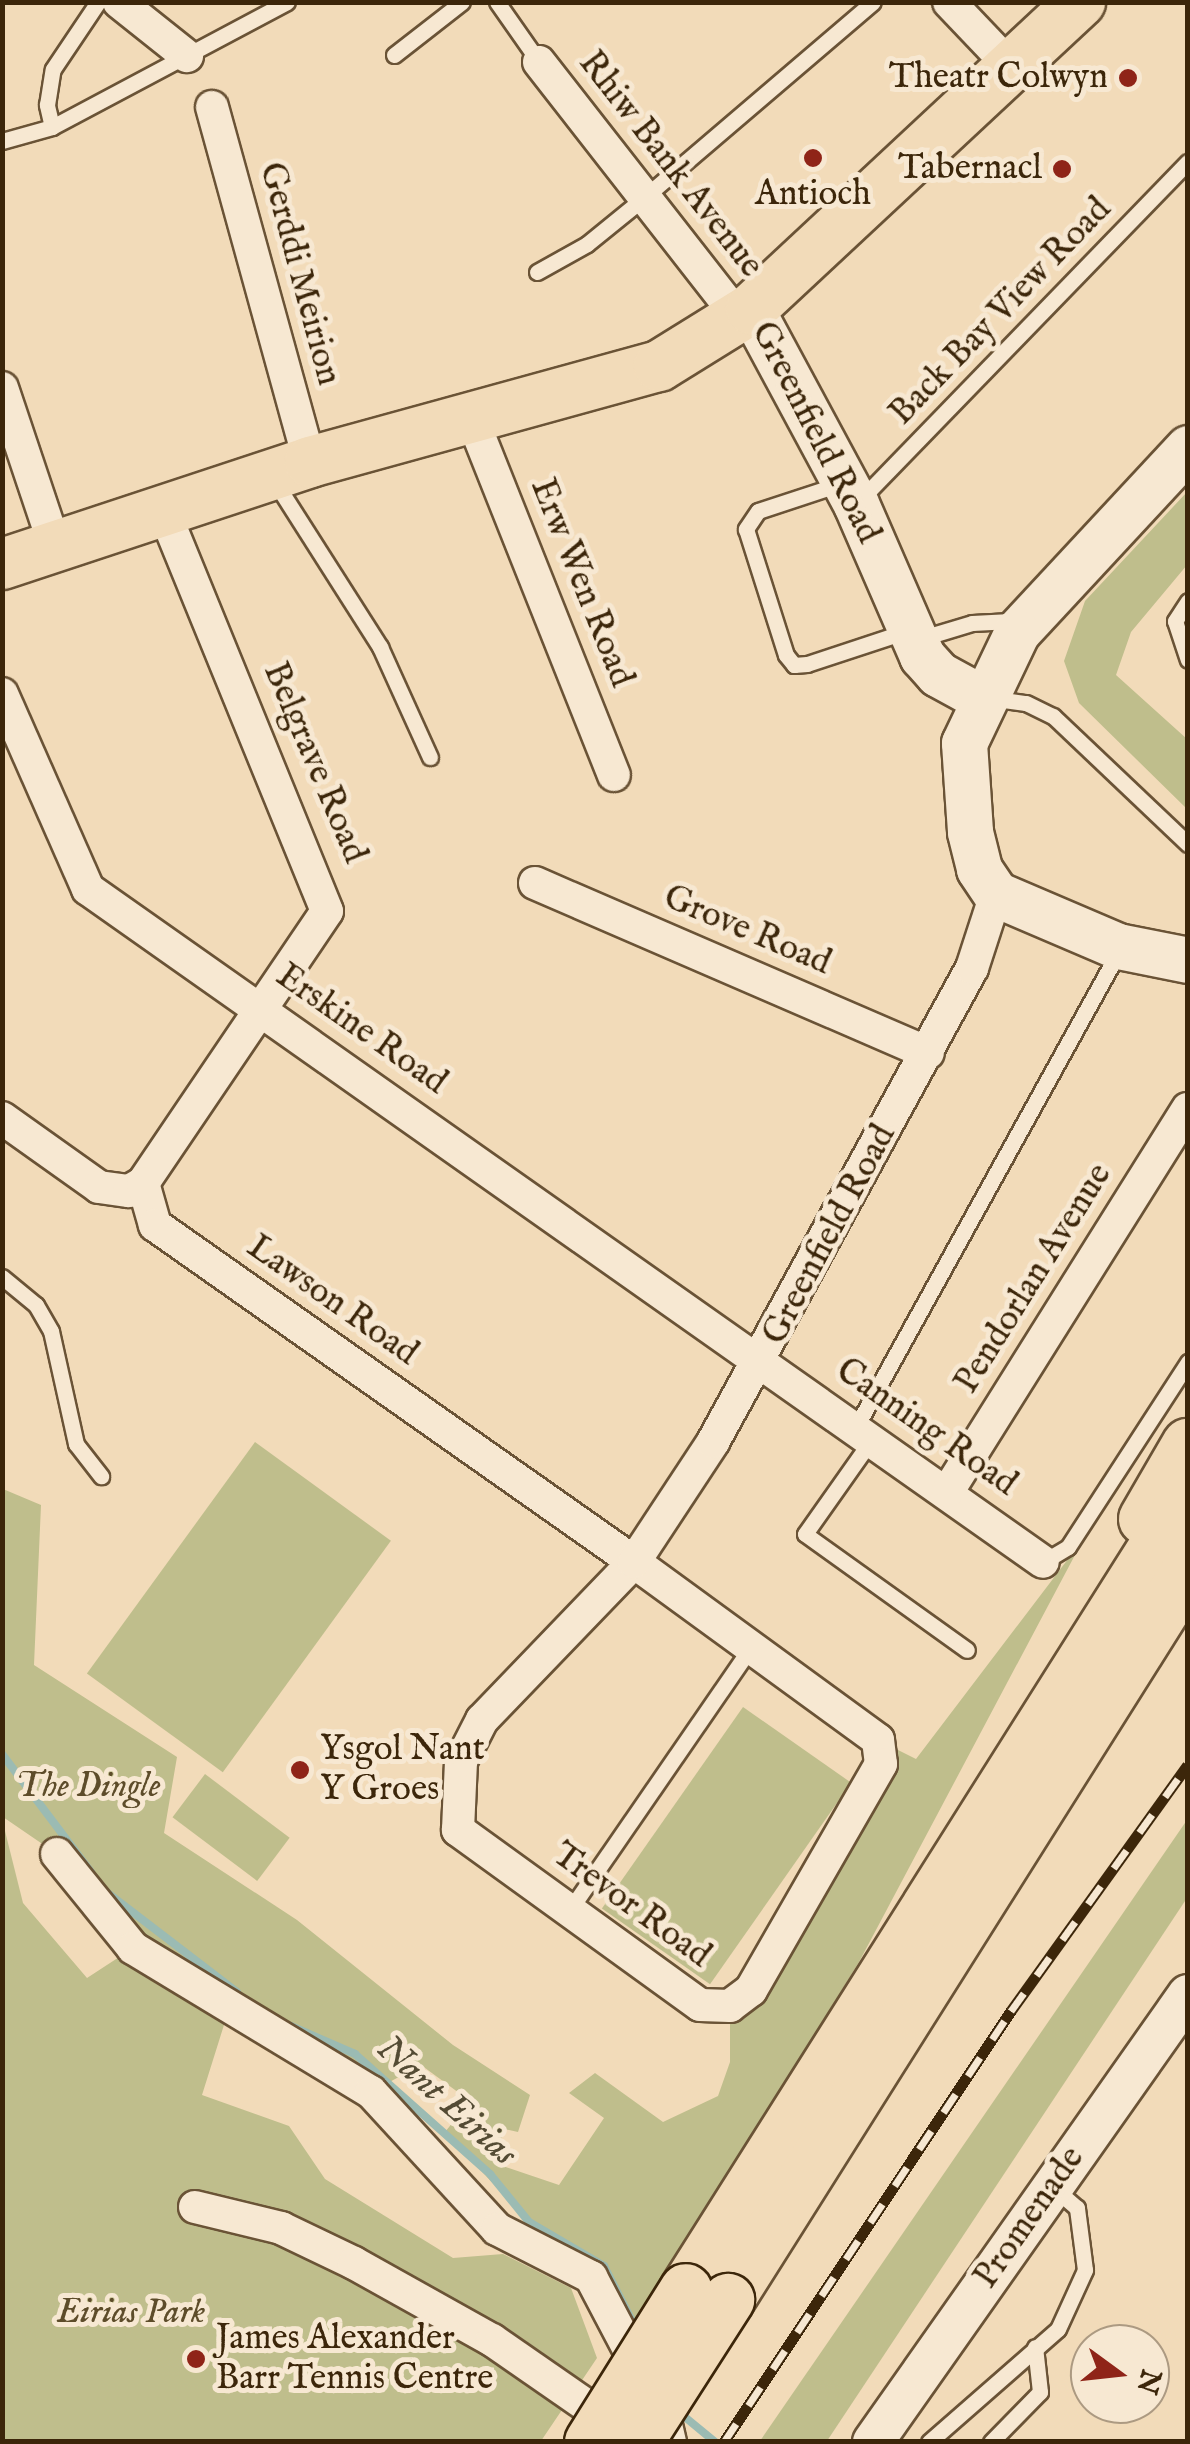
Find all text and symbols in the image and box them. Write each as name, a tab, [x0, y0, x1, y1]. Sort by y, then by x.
street label: Rhiw Bank Avenue	[569, 44, 771, 286]
place label: Theatr Colwyn	[889, 57, 1108, 99]
marker: Theatr Colwyn	[1117, 67, 1139, 89]
marker: Antioch	[802, 147, 824, 169]
place label: Tabernacl	[898, 148, 1042, 190]
street label: Gerddi Meirion	[249, 158, 349, 390]
marker: Tabernacl	[1051, 158, 1073, 180]
place label: Antioch	[755, 174, 871, 216]
street label: Back Bay View Road	[882, 189, 1120, 435]
street label: Greenfield Road	[741, 315, 889, 551]
street label: Erw Wen Road	[520, 473, 642, 693]
street label: Belgrave Road	[253, 657, 375, 869]
street label: Grove Road	[657, 877, 837, 985]
street label: Erskine Road	[267, 956, 455, 1104]
street label: Greenfield Road	[754, 1118, 906, 1352]
street label: Pendorlan Avenue	[947, 1156, 1121, 1402]
street label: Lawson Road	[238, 1227, 426, 1375]
street label: Canning Road	[827, 1350, 1025, 1506]
place label: Ysgol Nant Y Groes	[320, 1729, 485, 1811]
marker: Ysgol Nant Y Groes	[289, 1759, 311, 1781]
park label: The Dingle	[16, 1766, 160, 1808]
street label: Trevor Road	[544, 1835, 718, 1977]
water label: Nant Eirias	[366, 2027, 526, 2177]
street label: Promenade	[966, 2139, 1094, 2297]
park label: Eirias Park	[57, 2292, 205, 2334]
place label: James Alexander Barr Tennis Centre	[216, 2318, 493, 2400]
north arrow	[1070, 2324, 1170, 2424]
marker: James Alexander Barr Tennis Centre	[185, 2348, 207, 2370]
text: N	[1127, 2365, 1168, 2398]

